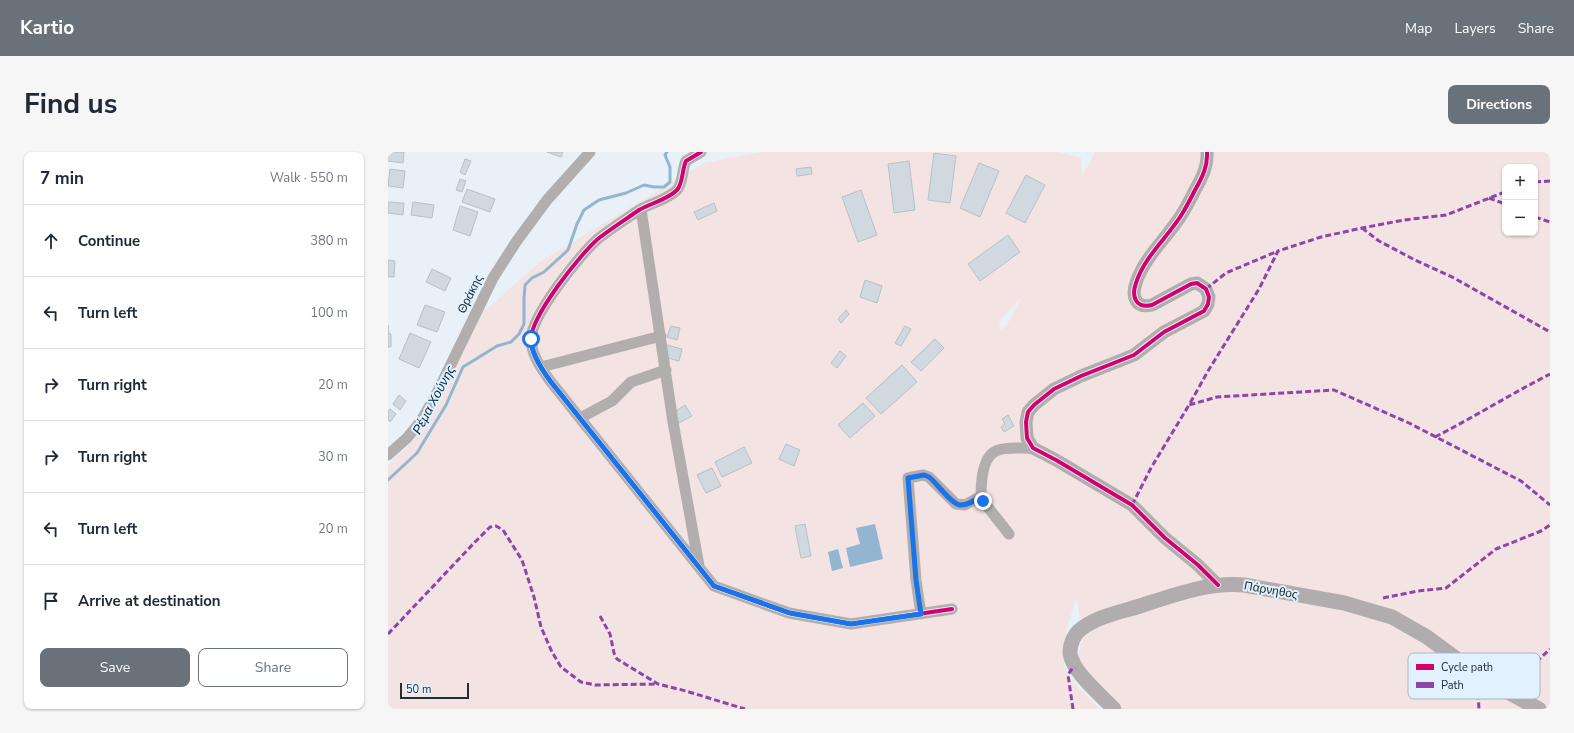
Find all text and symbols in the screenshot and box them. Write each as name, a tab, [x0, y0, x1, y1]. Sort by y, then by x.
text: Kartio	[20, 15, 74, 41]
text: Map	[1405, 19, 1432, 38]
text: Layers	[1454, 19, 1496, 38]
text: Share	[1518, 19, 1554, 38]
text: Find us	[24, 85, 118, 123]
button: Directions	[1448, 85, 1550, 124]
map controls	[1502, 164, 1538, 236]
button: +	[1502, 164, 1538, 200]
text: 7 min	[40, 167, 84, 190]
text: Walk · 550 m	[270, 169, 348, 187]
button: −	[1502, 200, 1538, 236]
icon: ahead	[40, 230, 62, 252]
text: Continue	[78, 231, 140, 251]
text: 380 m	[310, 232, 348, 250]
street label: Θράκης	[453, 272, 487, 316]
icon: left	[40, 302, 62, 324]
text: Turn left	[78, 303, 137, 323]
text: 100 m	[310, 304, 348, 322]
route start	[522, 330, 540, 348]
water label: Ρέμα Χούνης	[408, 362, 460, 438]
icon: right	[40, 374, 62, 396]
text: Turn right	[78, 375, 147, 395]
text: 20 m	[318, 376, 348, 394]
icon: right	[40, 446, 62, 468]
text: Turn right	[78, 447, 147, 467]
text: 30 m	[318, 448, 348, 466]
route end	[974, 492, 992, 510]
icon: left	[40, 518, 62, 540]
text: Turn left	[78, 519, 137, 539]
text: 20 m	[318, 520, 348, 538]
street label: Πάρνηθος	[1243, 577, 1299, 603]
icon: arrive	[40, 590, 62, 612]
text: Arrive at destination	[78, 591, 221, 611]
button: Save	[40, 648, 190, 687]
button: Share	[198, 648, 348, 687]
legend	[1408, 653, 1540, 699]
text: Cycle path	[1441, 660, 1493, 675]
text: Path	[1441, 678, 1464, 693]
scale bar	[400, 681, 469, 700]
text: 50 m	[406, 682, 431, 697]

